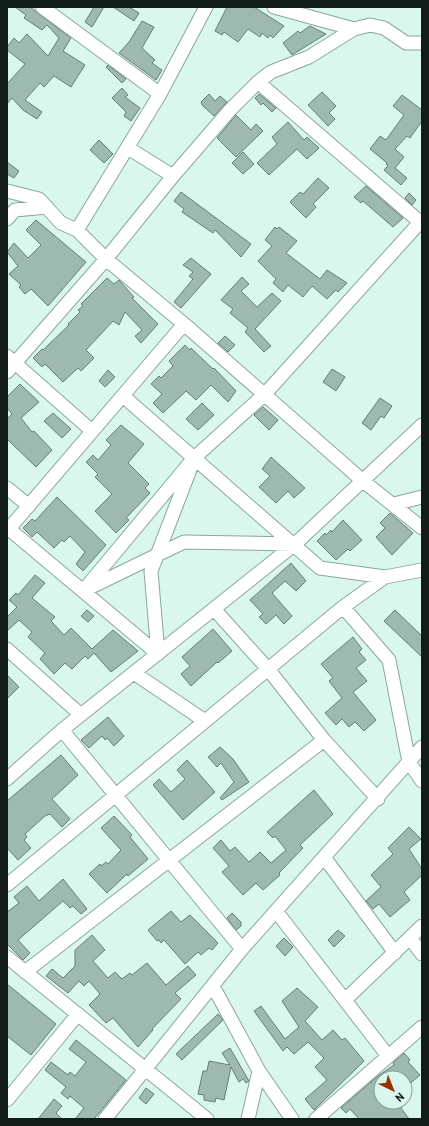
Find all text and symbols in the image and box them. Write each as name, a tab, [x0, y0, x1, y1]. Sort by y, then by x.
north arrow	[373, 1070, 413, 1110]
text: N	[393, 1090, 407, 1105]

